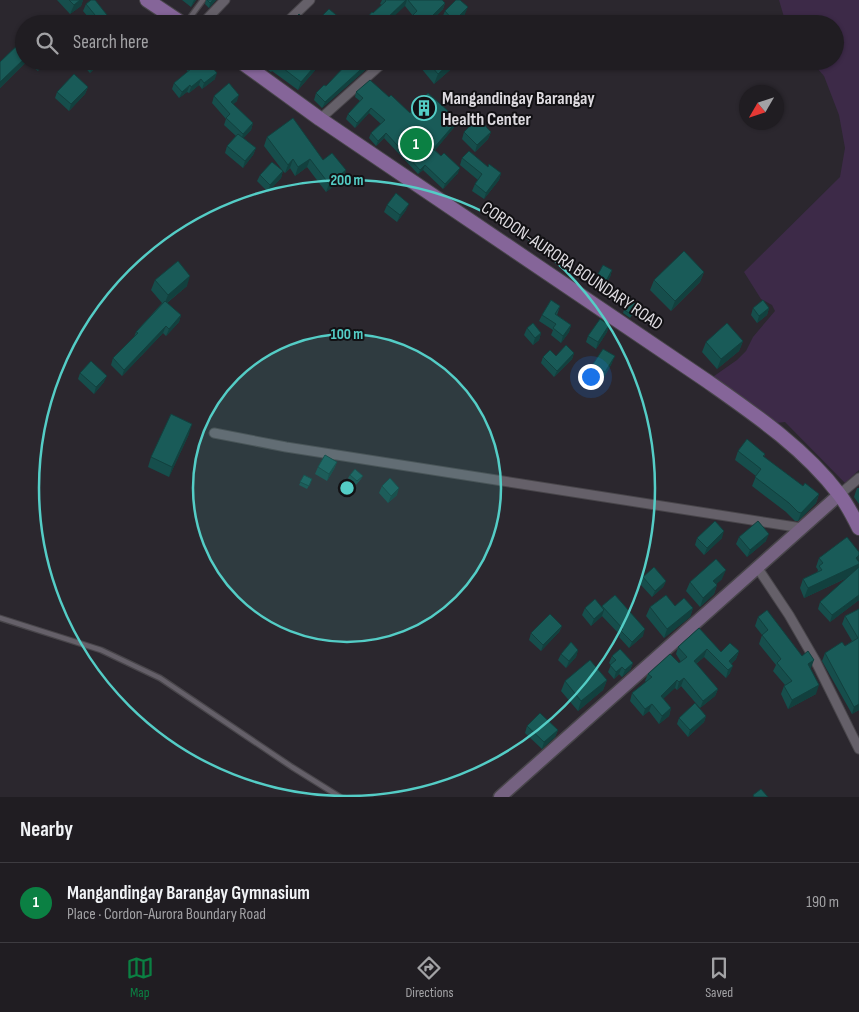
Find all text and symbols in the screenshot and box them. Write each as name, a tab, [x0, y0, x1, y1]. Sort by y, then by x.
search box	[15, 15, 844, 70]
icon: search	[33, 29, 61, 57]
text: Search here	[73, 31, 149, 54]
north arrow	[739, 85, 784, 130]
place label: Mangandingay Barangay Health Center	[442, 88, 595, 130]
building icon: Mangandingay Barangay Health Center	[411, 95, 437, 121]
pin: 1	[400, 125, 432, 163]
text: 200 m	[330, 171, 364, 190]
street label: CORDON-AURORA BOUNDARY ROAD	[477, 197, 667, 335]
text: 100 m	[331, 325, 363, 344]
your location	[578, 364, 604, 390]
centre of rings	[338, 479, 356, 497]
text: Nearby	[20, 817, 73, 842]
text: Mangandingay Barangay Gymnasium	[67, 882, 310, 905]
text: 1	[33, 893, 39, 912]
text: 190 m	[806, 893, 839, 912]
text: Place · Cordon-Aurora Boundary Road	[67, 905, 266, 924]
tab: Map	[126, 954, 154, 1001]
tab: Directions	[405, 954, 454, 1001]
tab: Saved	[705, 954, 733, 1001]

